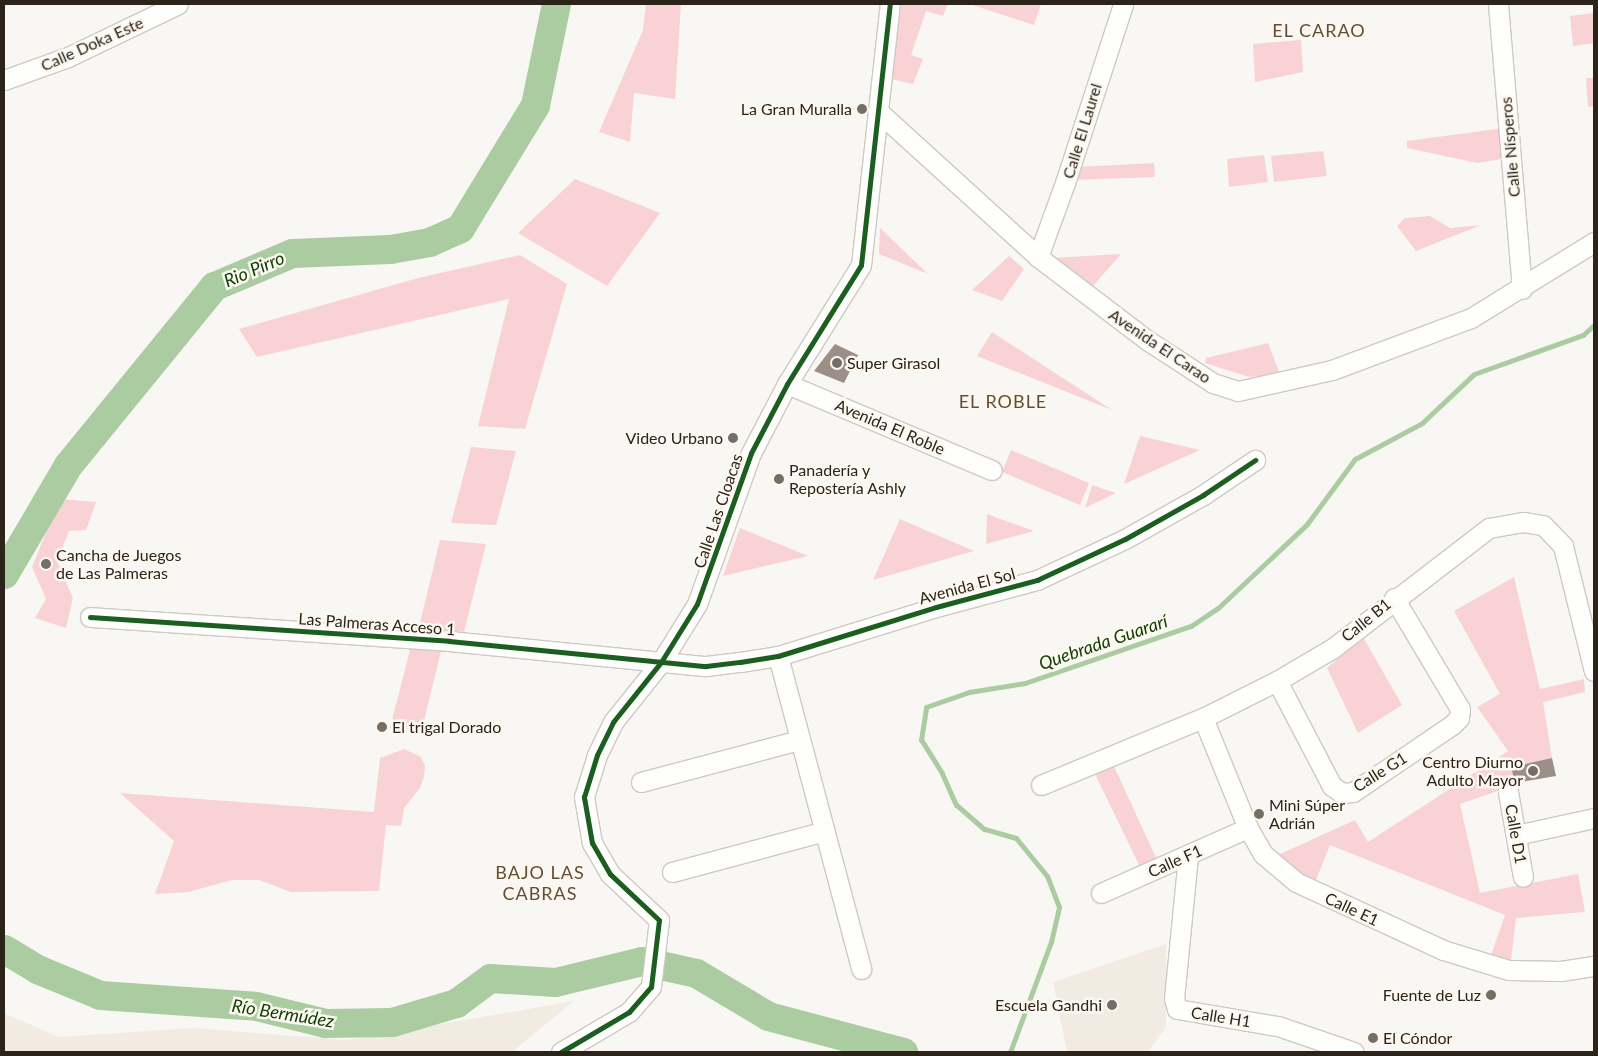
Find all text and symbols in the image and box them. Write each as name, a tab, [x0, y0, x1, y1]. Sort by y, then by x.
street label: Calle Doka Este	[38, 13, 146, 75]
district label: EL CARAO	[1271, 19, 1367, 41]
street label: Calle El Laurel	[1058, 81, 1106, 181]
street label: Calle Nísperos	[1496, 96, 1524, 198]
place label: La Gran Muralla	[741, 99, 852, 119]
marker: La Gran Muralla	[856, 103, 868, 115]
water label: Rio Pirro	[221, 247, 287, 291]
street label: Avenida El Carao	[1105, 305, 1215, 387]
place label: Super Girasol	[847, 353, 941, 373]
marker: Super Girasol	[831, 357, 843, 369]
district label: EL ROBLE	[957, 390, 1049, 412]
street label: Avenida El Roble	[832, 395, 948, 459]
place label: Video Urbano	[625, 428, 723, 448]
marker: Video Urbano	[727, 432, 739, 444]
street label: Calle Las Cloacas	[689, 451, 747, 571]
place label: Panadería y Repostería Ashly	[789, 460, 906, 498]
marker: Panadería y Repostería Ashly	[773, 473, 785, 485]
place label: Cancha de Juegos de Las Palmeras	[56, 545, 182, 583]
marker: Cancha de Juegos de Las Palmeras	[40, 558, 52, 570]
street label: Avenida El Sol	[917, 564, 1017, 608]
street label: Calle B1	[1337, 594, 1395, 646]
street label: Las Palmeras Acceso 1	[298, 609, 456, 639]
water label: Quebrada Guararí	[1036, 610, 1170, 674]
place label: El trigal Dorado	[392, 717, 501, 737]
marker: El trigal Dorado	[376, 721, 388, 733]
street label: Calle G1	[1350, 748, 1410, 796]
place label: Centro Diurno Adulto Mayor	[1422, 752, 1523, 790]
marker: Centro Diurno Adulto Mayor	[1527, 765, 1539, 777]
place label: Mini Súper Adrián	[1269, 795, 1345, 833]
street label: Calle D1	[1501, 803, 1531, 865]
marker: Mini Súper Adrián	[1253, 808, 1265, 820]
street label: Calle F1	[1145, 841, 1205, 881]
district label: BAJO LAS CABRAS	[494, 862, 586, 904]
street label: Calle E1	[1322, 888, 1382, 930]
place label: Fuente de Luz	[1383, 985, 1481, 1005]
marker: Fuente de Luz	[1485, 989, 1497, 1001]
water label: Río Bermúdez	[230, 994, 336, 1032]
place label: Escuela Gandhi	[995, 995, 1102, 1015]
marker: Escuela Gandhi	[1106, 999, 1118, 1011]
street label: Calle H1	[1190, 1003, 1252, 1031]
place label: El Cóndor	[1383, 1028, 1452, 1048]
marker: El Cóndor	[1367, 1032, 1379, 1044]

